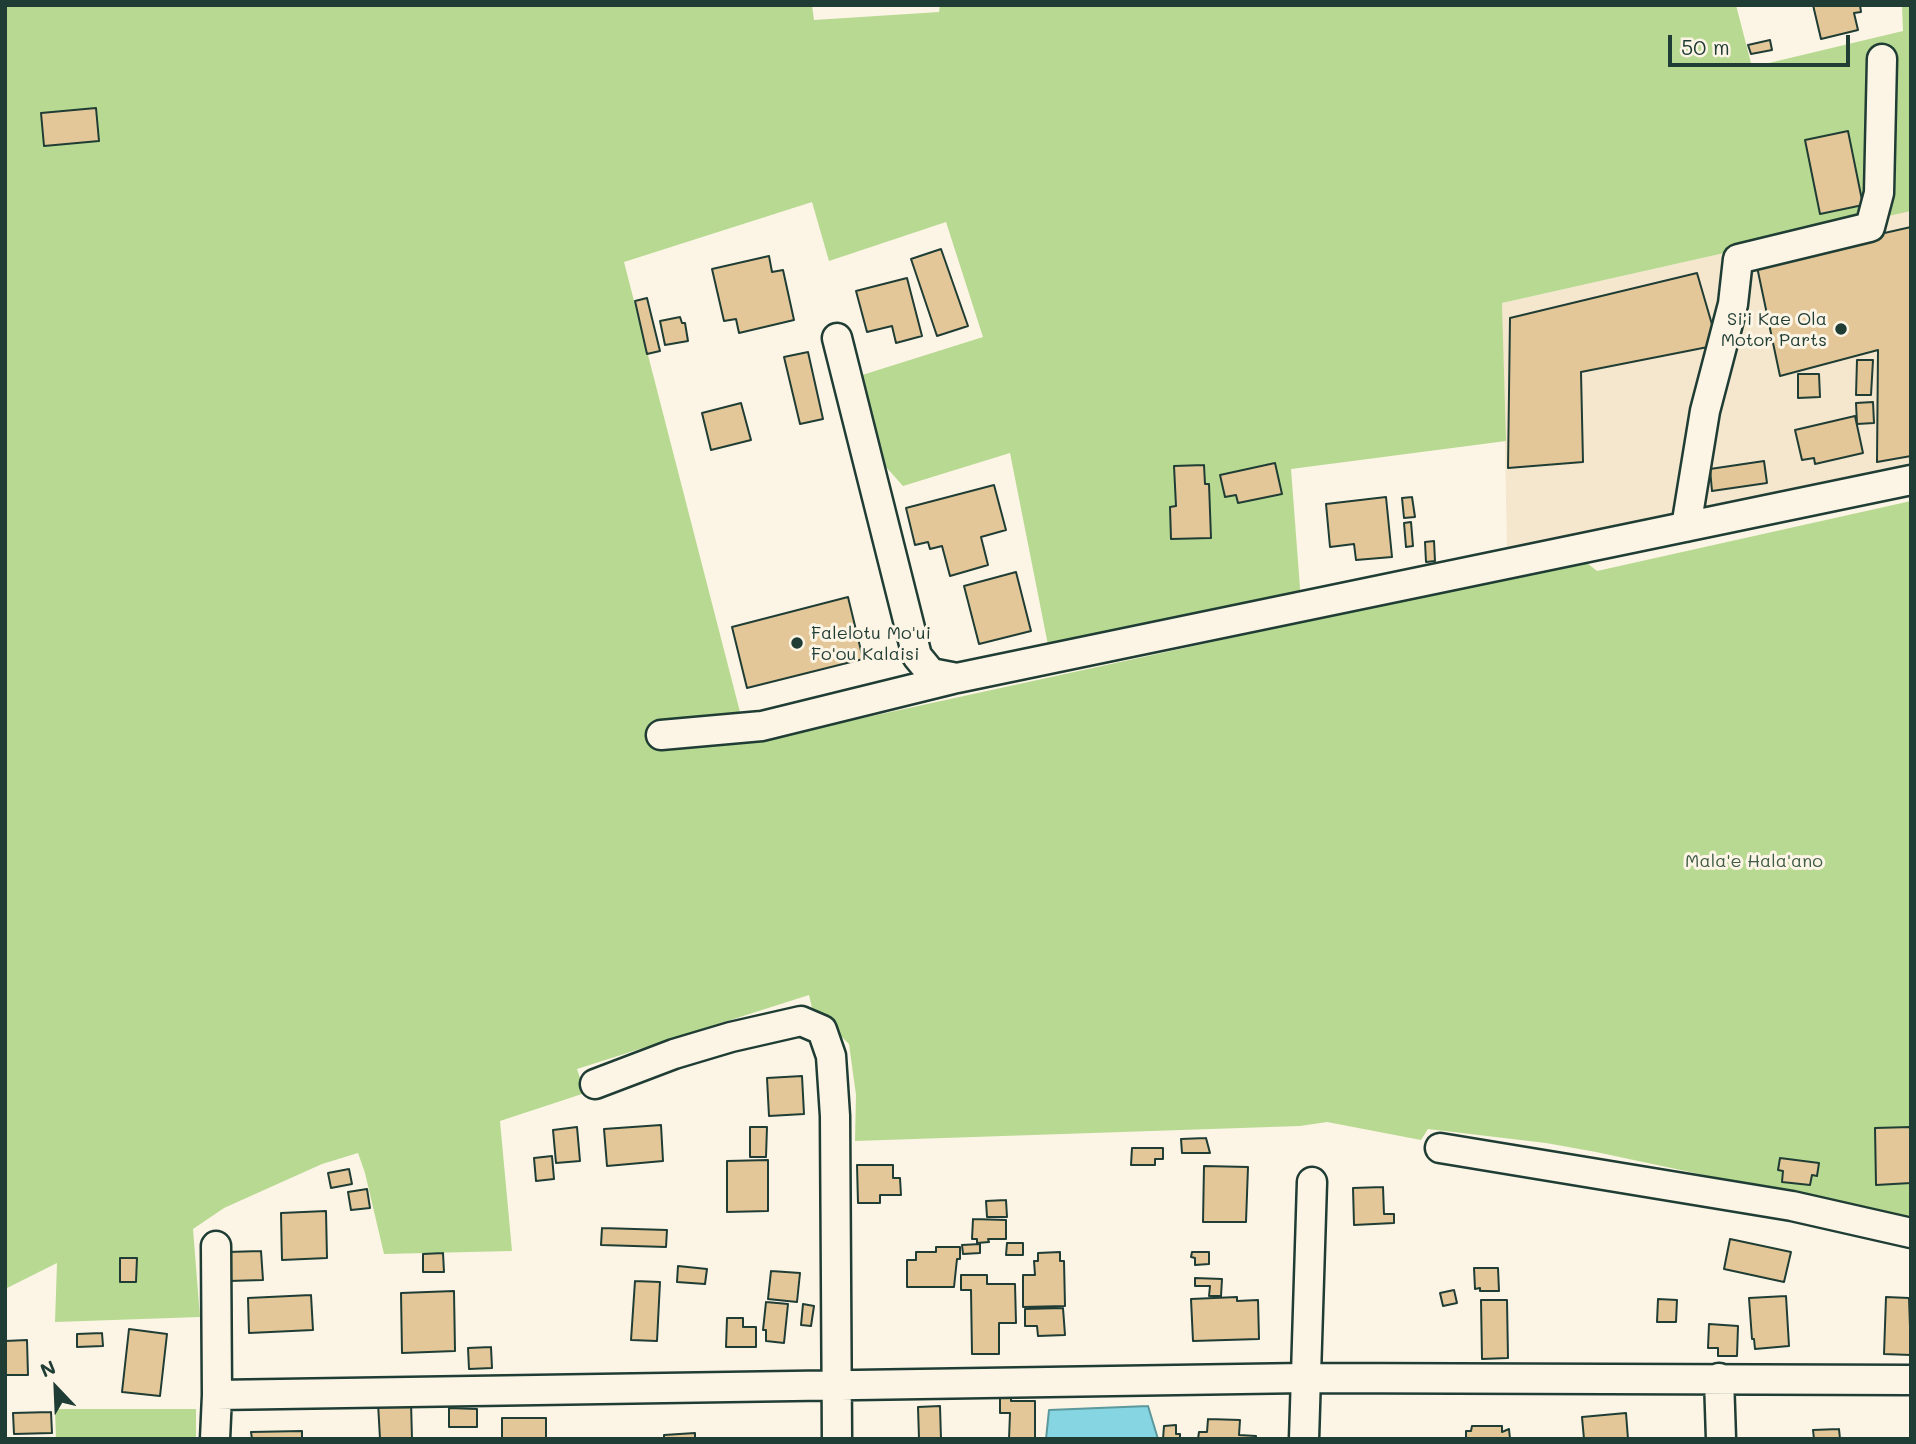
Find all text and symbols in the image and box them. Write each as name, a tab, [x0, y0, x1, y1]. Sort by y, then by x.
scale bar	[1671, 21, 1853, 65]
text: 50 m	[1681, 33, 1730, 60]
place label: Si'i Kae Ola Motor Parts	[1721, 308, 1827, 350]
marker: Si'i Kae Ola Motor Parts	[1833, 321, 1849, 337]
place label: Falelotu Mo'ui Fo'ou Kalaisi	[811, 622, 931, 664]
marker: Falelotu Mo'ui Fo'ou Kalaisi	[789, 635, 805, 651]
park label: Mala'e Hala'ano	[1685, 850, 1823, 872]
north arrow	[21, 1353, 91, 1423]
text: N	[36, 1354, 59, 1383]

